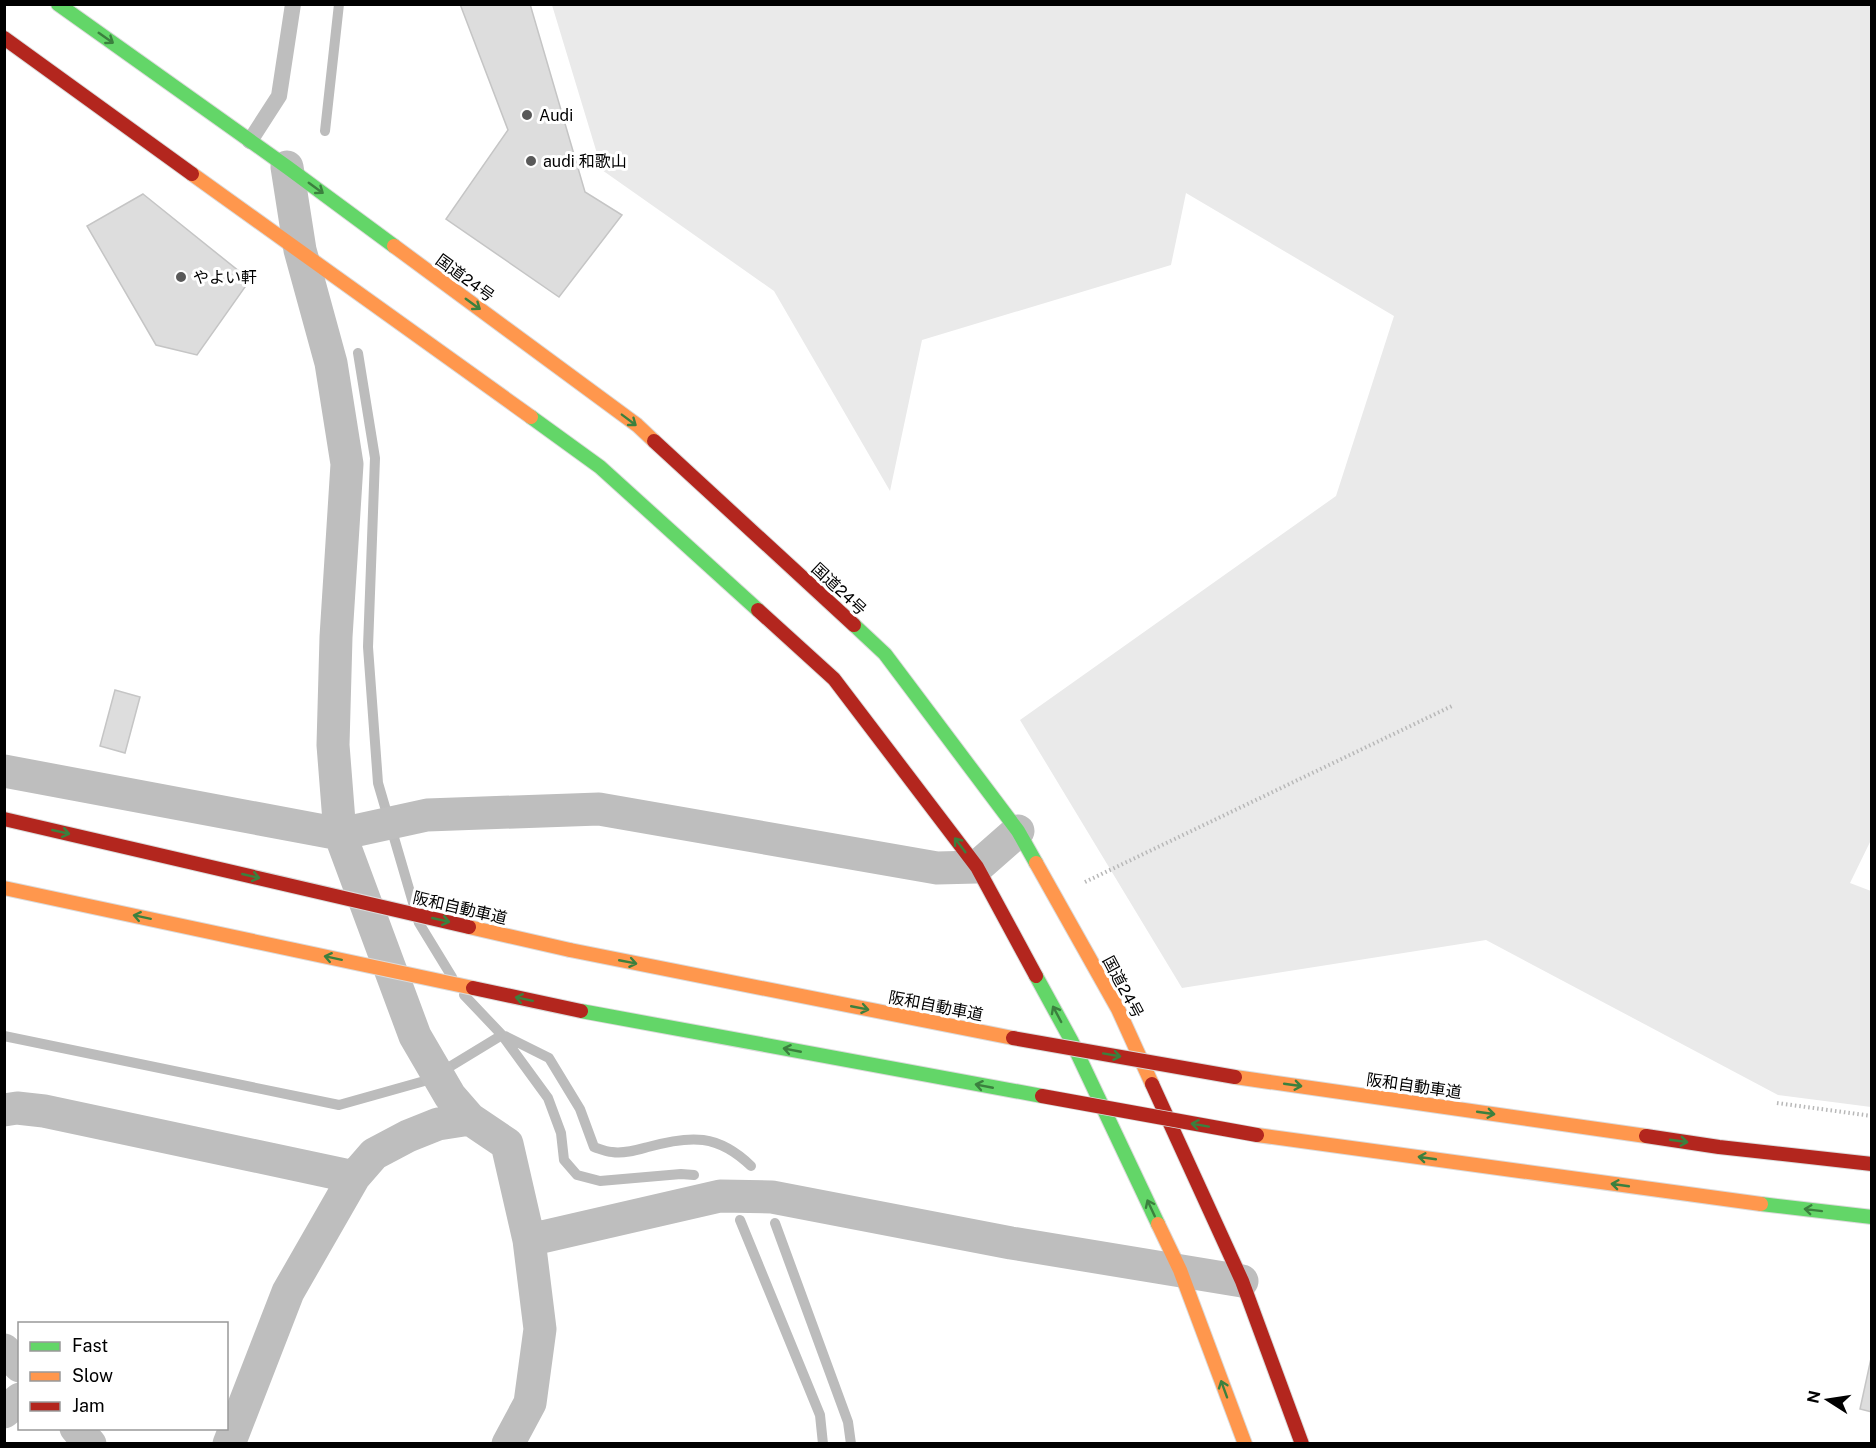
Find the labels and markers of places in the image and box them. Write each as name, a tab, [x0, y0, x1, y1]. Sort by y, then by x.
place label: Audi	[539, 106, 573, 125]
marker: Audi	[520, 108, 534, 122]
place label: audi 和歌山	[543, 152, 627, 171]
marker: audi 和歌山	[524, 154, 538, 168]
place label: やよい軒	[193, 268, 257, 287]
marker: やよい軒	[174, 270, 188, 284]

